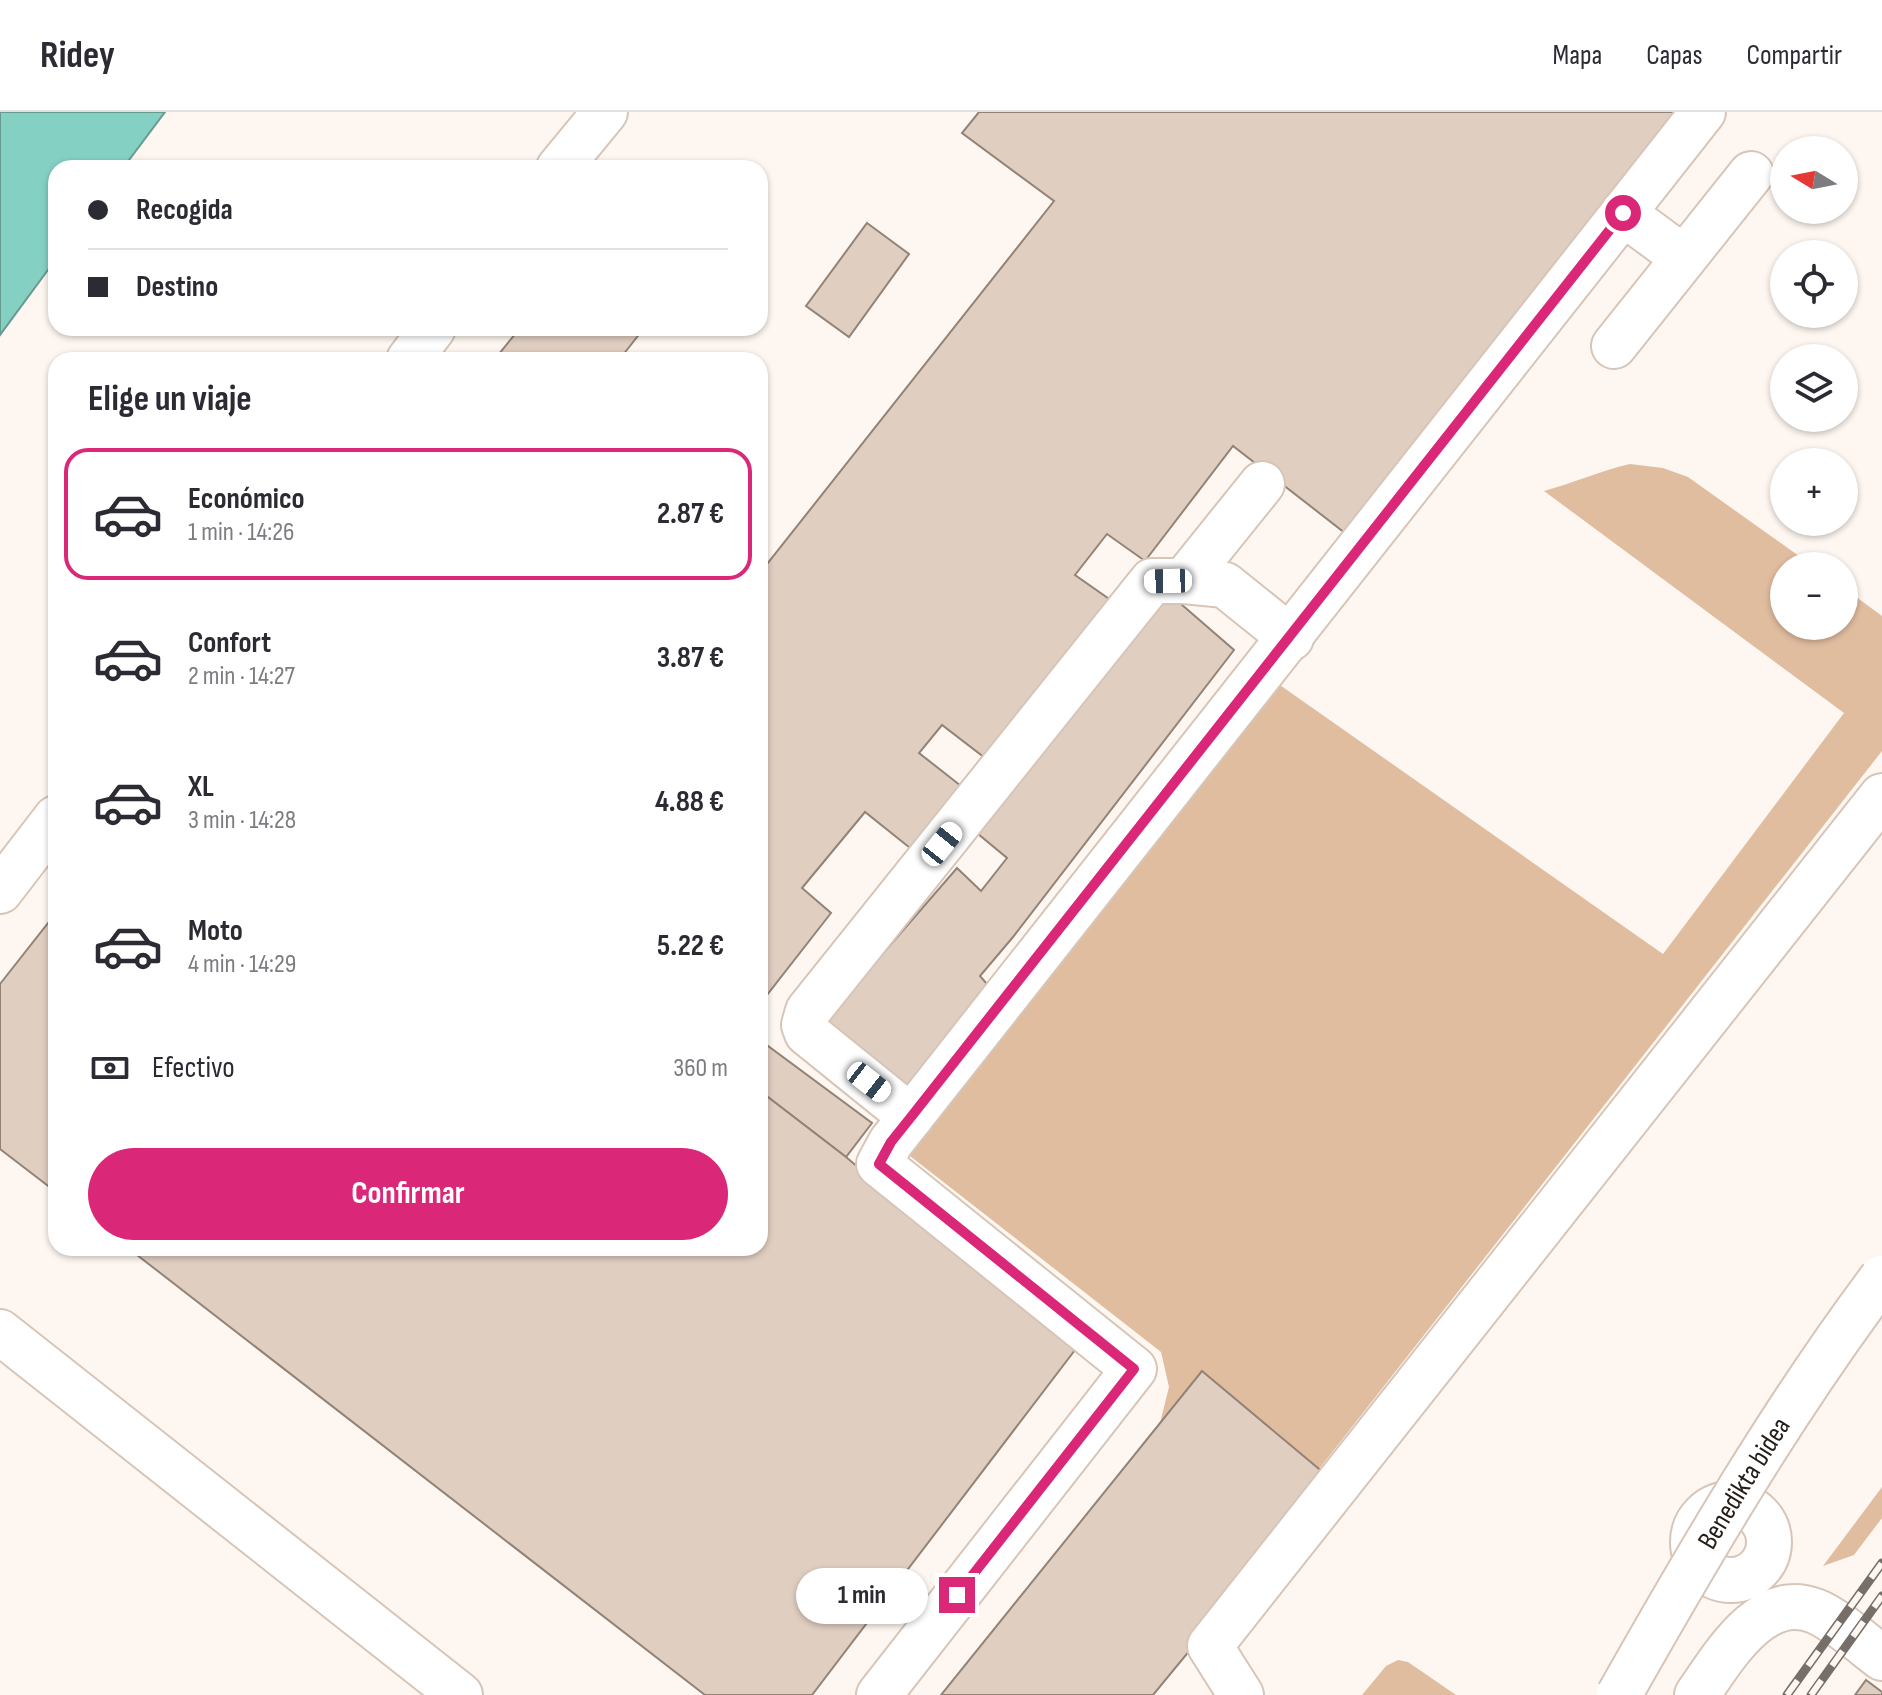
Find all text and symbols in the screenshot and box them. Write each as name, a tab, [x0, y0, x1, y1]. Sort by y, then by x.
text: Ridey	[40, 33, 115, 78]
text: Mapa	[1553, 39, 1602, 72]
text: Capas	[1646, 39, 1703, 72]
text: Compartir	[1747, 39, 1842, 72]
north arrow	[1770, 136, 1858, 224]
map controls	[1770, 136, 1858, 640]
text: Recogida	[136, 192, 233, 228]
route start	[1605, 195, 1641, 231]
button: locate	[1770, 240, 1858, 328]
text: Destino	[136, 269, 218, 305]
button: layers	[1770, 344, 1858, 432]
text: Elige un viaje	[88, 378, 252, 421]
button: +	[1770, 448, 1858, 536]
icon: car	[92, 478, 164, 550]
text: Económico	[188, 481, 305, 517]
text: 2.87 €	[657, 496, 724, 532]
text: 1 min · 14:26	[188, 517, 294, 548]
button: −	[1770, 552, 1858, 640]
car	[1144, 569, 1192, 593]
icon: car	[92, 622, 164, 694]
text: Confort	[188, 625, 271, 661]
text: 3.87 €	[657, 640, 724, 676]
text: 2 min · 14:27	[188, 661, 295, 692]
icon: car	[92, 766, 164, 838]
text: XL	[188, 769, 214, 805]
text: 4.88 €	[655, 784, 724, 820]
text: 3 min · 14:28	[188, 805, 296, 836]
car	[918, 818, 966, 870]
icon: car	[92, 910, 164, 982]
text: Moto	[188, 913, 243, 949]
text: 5.22 €	[657, 928, 724, 964]
text: 4 min · 14:29	[188, 949, 296, 980]
icon: cash	[88, 1046, 132, 1090]
text: Efectivo	[152, 1050, 235, 1086]
text: 360 m	[673, 1053, 728, 1084]
car	[843, 1058, 895, 1106]
button: Confirmar	[88, 1148, 728, 1240]
street label: Benedikta bidea	[1691, 1411, 1797, 1555]
callout: 1 min	[797, 1567, 929, 1623]
route end	[939, 1577, 975, 1613]
text: 1 min	[838, 1580, 886, 1611]

